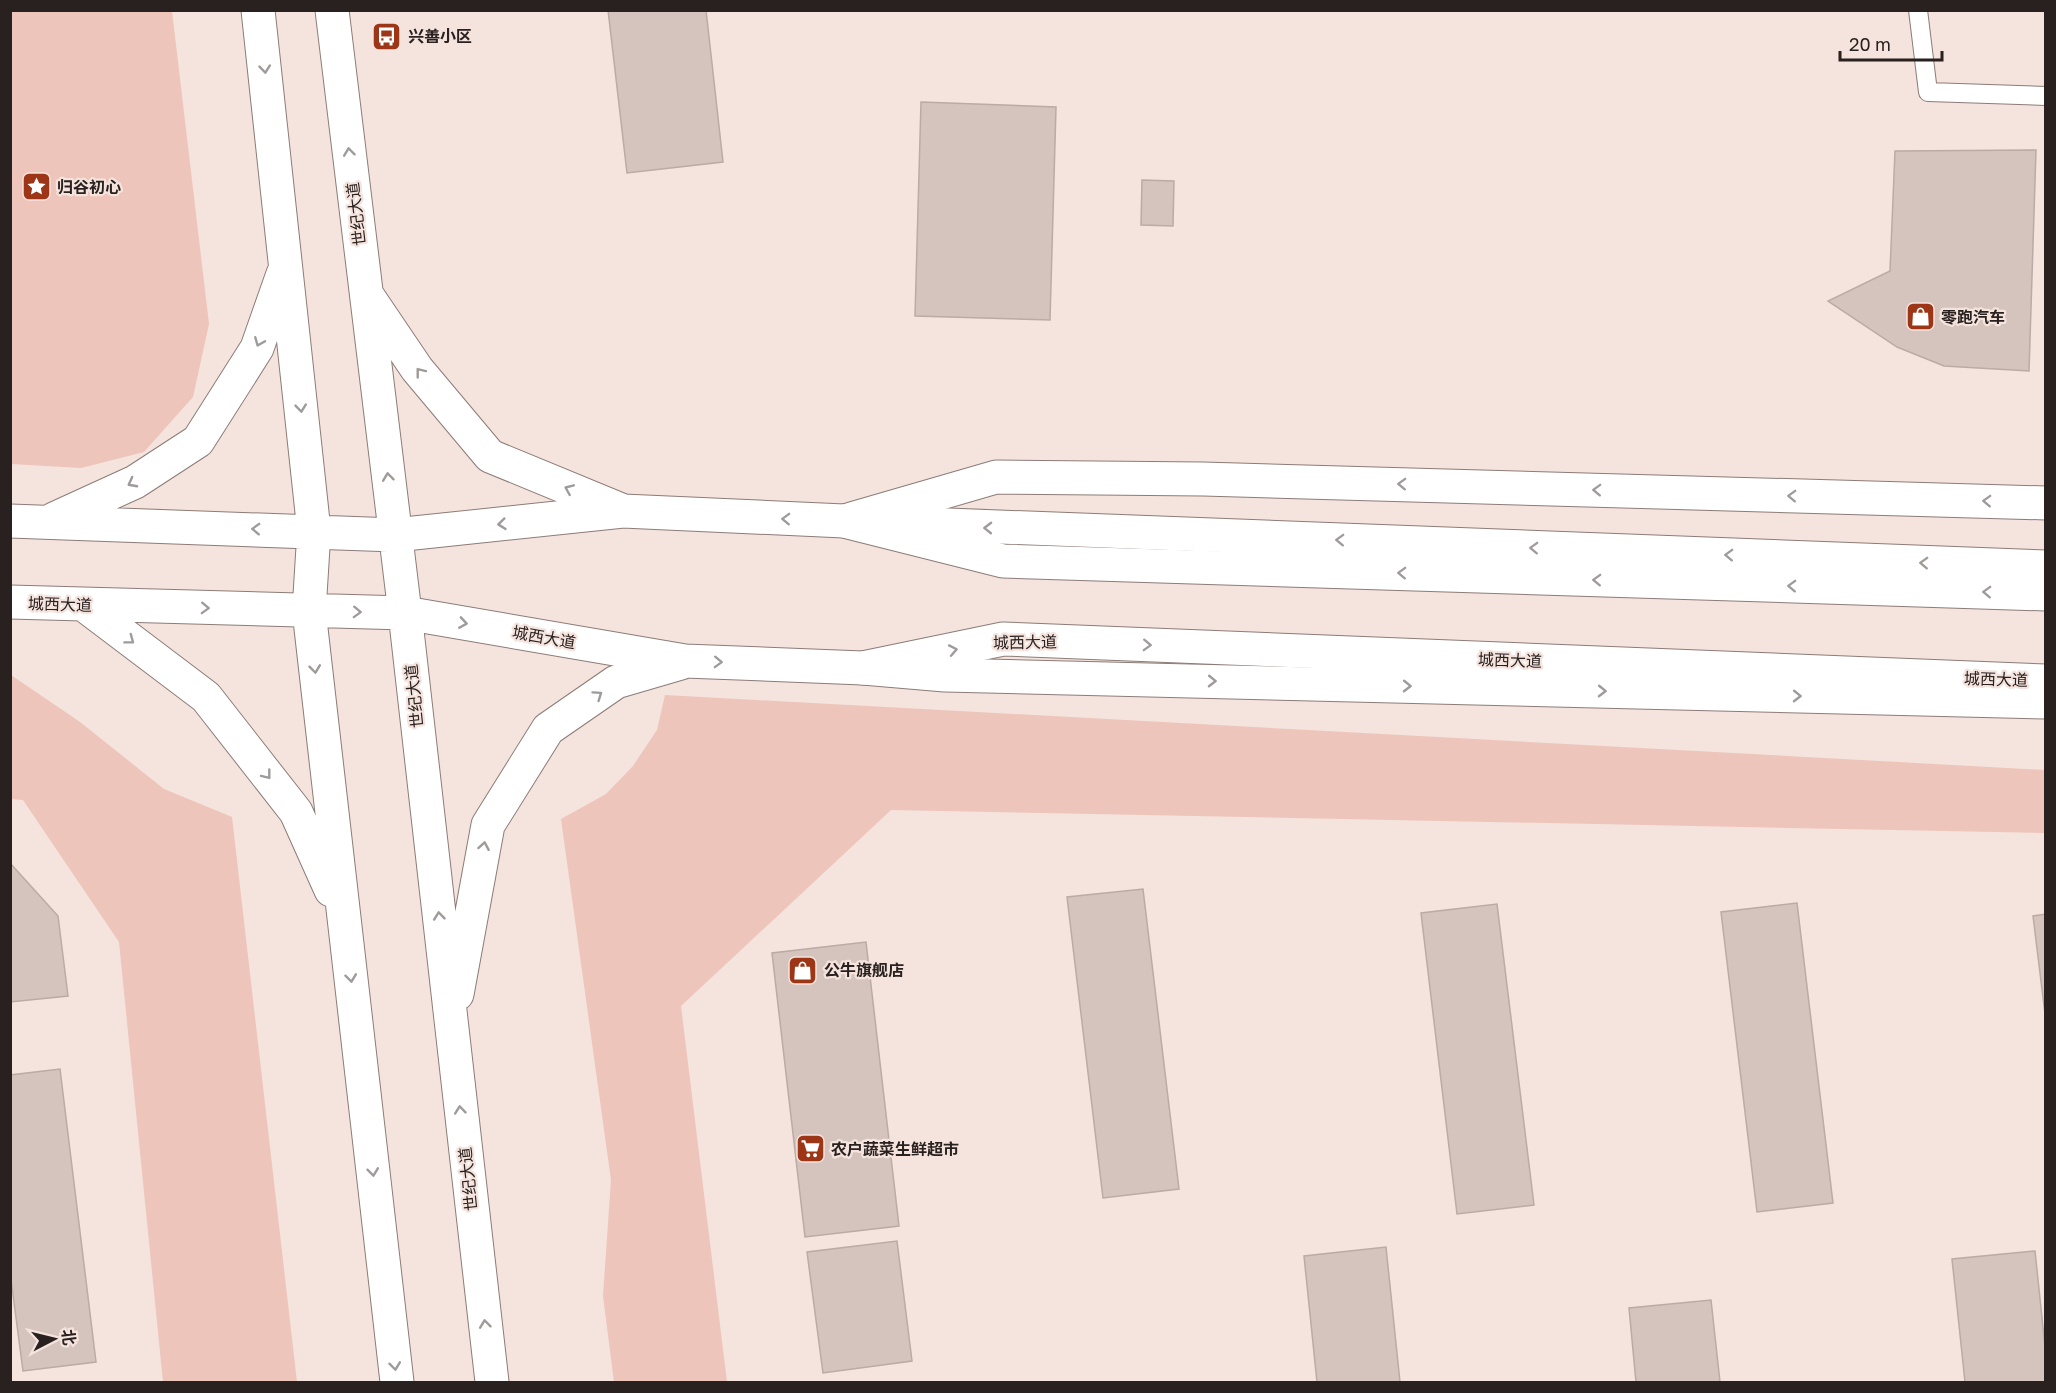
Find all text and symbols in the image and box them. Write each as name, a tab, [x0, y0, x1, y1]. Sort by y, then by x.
bus stop icon: 兴善小区	[371, 20, 403, 52]
scale bar	[1840, 24, 1942, 62]
place label: 兴善小区	[408, 26, 472, 46]
text: 20 m	[1849, 33, 1891, 55]
one-way arrow	[258, 64, 270, 73]
one-way arrow	[343, 147, 356, 157]
place icon: 归谷初心	[20, 171, 52, 203]
place label: 归谷初心	[57, 177, 121, 197]
street label: 世纪大道	[342, 181, 370, 247]
shop icon: 零跑汽车	[1904, 301, 1936, 333]
place label: 零跑汽车	[1941, 307, 2005, 327]
one-way arrow	[254, 335, 266, 346]
one-way arrow	[416, 368, 427, 379]
one-way arrow	[294, 404, 307, 413]
one-way arrow	[382, 473, 395, 482]
one-way arrow	[128, 476, 139, 487]
one-way arrow	[1398, 478, 1407, 491]
one-way arrow	[564, 484, 575, 496]
one-way arrow	[1593, 484, 1602, 496]
one-way arrow	[1788, 489, 1797, 502]
one-way arrow	[1983, 495, 1992, 508]
one-way arrow	[781, 512, 790, 525]
one-way arrow	[498, 517, 507, 530]
one-way arrow	[251, 522, 260, 535]
one-way arrow	[983, 522, 992, 534]
one-way arrow	[1335, 534, 1344, 547]
one-way arrow	[1530, 541, 1539, 554]
one-way arrow	[1725, 549, 1734, 562]
one-way arrow	[1920, 556, 1929, 569]
one-way arrow	[1398, 567, 1407, 580]
one-way arrow	[1593, 573, 1602, 586]
one-way arrow	[1788, 580, 1797, 592]
one-way arrow	[1983, 586, 1992, 599]
street label: 城西大道	[28, 593, 92, 615]
one-way arrow	[200, 601, 209, 614]
one-way arrow	[352, 606, 361, 618]
one-way arrow	[458, 616, 468, 629]
street label: 城西大道	[511, 622, 577, 652]
street label: 城西大道	[993, 631, 1057, 653]
one-way arrow	[123, 632, 134, 643]
one-way arrow	[1142, 639, 1151, 651]
one-way arrow	[948, 644, 958, 657]
street label: 城西大道	[1478, 649, 1542, 671]
one-way arrow	[713, 656, 722, 669]
street label: 世纪大道	[401, 663, 427, 729]
one-way arrow	[308, 664, 321, 673]
street label: 城西大道	[1964, 668, 2028, 690]
one-way arrow	[1208, 675, 1217, 687]
one-way arrow	[1402, 680, 1411, 692]
one-way arrow	[1597, 684, 1606, 697]
one-way arrow	[1792, 689, 1801, 702]
one-way arrow	[591, 691, 602, 702]
one-way arrow	[260, 769, 271, 780]
one-way arrow	[477, 842, 490, 852]
one-way arrow	[433, 911, 446, 921]
shop icon: 公牛旗舰店	[787, 954, 819, 986]
place label: 公牛旗舰店	[824, 960, 904, 980]
one-way arrow	[344, 974, 357, 983]
one-way arrow	[455, 1105, 467, 1114]
supermarket icon: 农户蔬菜生鲜超市	[794, 1133, 826, 1165]
place label: 农户蔬菜生鲜超市	[831, 1139, 959, 1159]
street label: 世纪大道	[455, 1146, 481, 1212]
one-way arrow	[366, 1167, 379, 1176]
north arrow	[24, 1309, 84, 1369]
one-way arrow	[479, 1320, 492, 1329]
text: 北	[58, 1328, 80, 1346]
one-way arrow	[388, 1361, 401, 1370]

